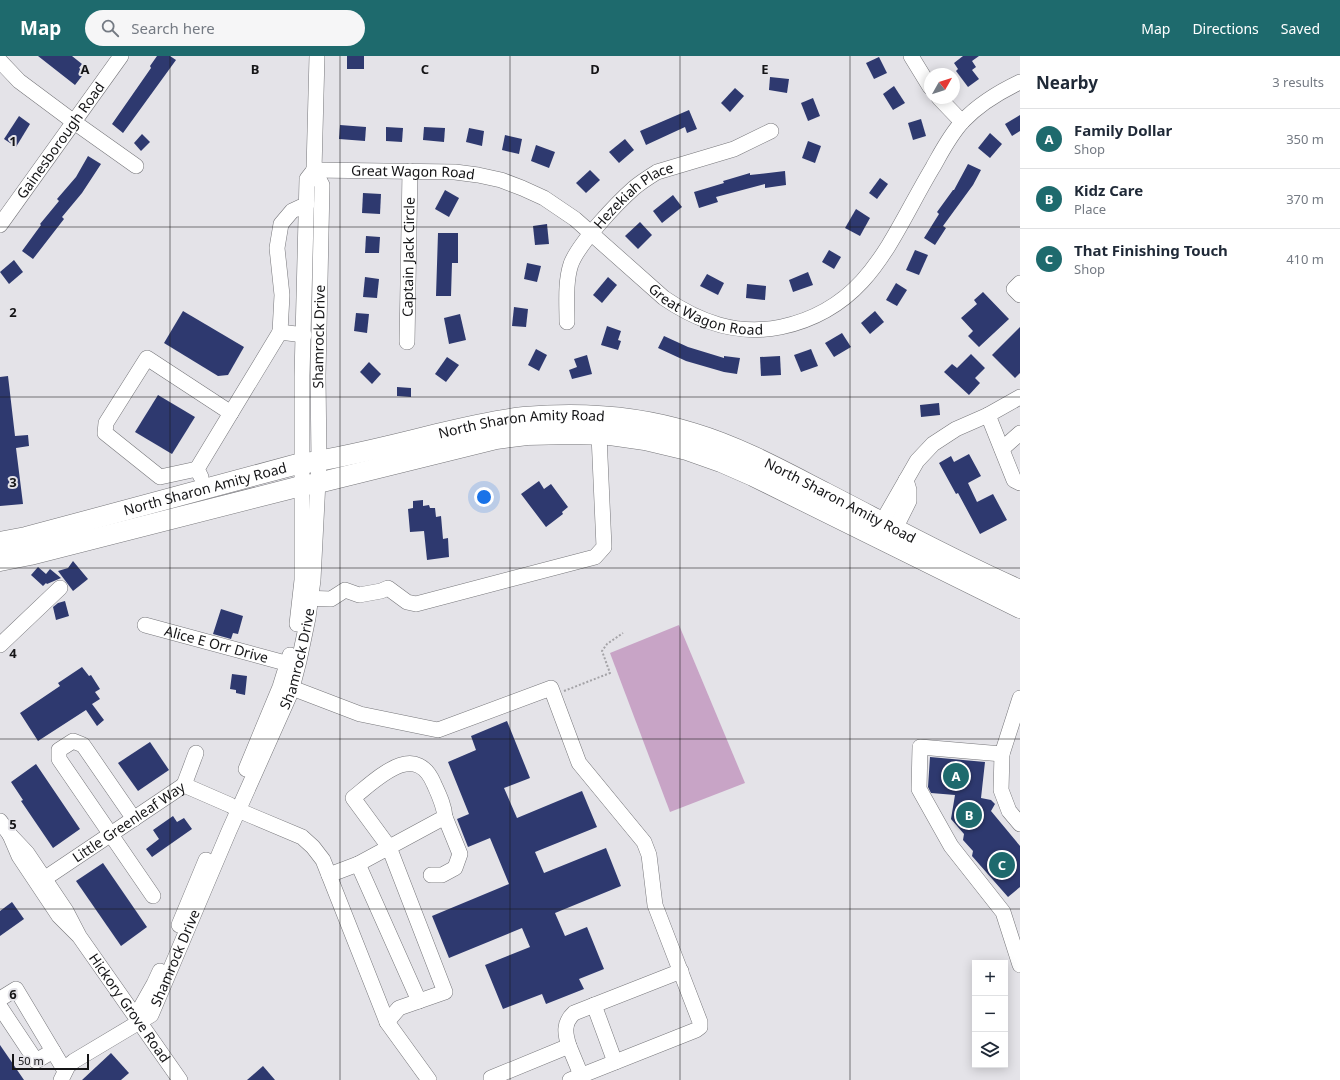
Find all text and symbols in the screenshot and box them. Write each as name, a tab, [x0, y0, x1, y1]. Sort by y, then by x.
search box	[85, 10, 365, 46]
text: Map	[20, 15, 61, 41]
icon: search	[99, 17, 121, 39]
text: Search here	[131, 18, 215, 38]
text: Map	[1141, 19, 1170, 38]
text: Directions	[1192, 19, 1259, 38]
text: Saved	[1281, 19, 1320, 38]
text: A	[81, 60, 90, 78]
text: B	[251, 60, 259, 78]
text: C	[421, 60, 429, 78]
text: D	[590, 60, 600, 78]
text: E	[761, 60, 769, 78]
north arrow	[924, 68, 960, 104]
text: Nearby	[1036, 71, 1098, 94]
text: 3 results	[1272, 73, 1324, 91]
street label: Gainesborough Road	[12, 78, 108, 202]
text: Family Dollar	[1074, 120, 1172, 140]
text: A	[1045, 130, 1054, 148]
text: 350 m	[1286, 130, 1324, 148]
text: 1	[9, 132, 17, 150]
text: Shop	[1074, 140, 1105, 158]
street label: Hezekiah Place	[589, 158, 676, 233]
street label: Great Wagon Road	[351, 161, 476, 184]
text: Kidz Care	[1074, 180, 1143, 200]
text: B	[1045, 190, 1053, 208]
text: 370 m	[1286, 190, 1324, 208]
street label: Captain Jack Circle	[397, 197, 419, 317]
text: Place	[1074, 200, 1106, 218]
text: That Finishing Touch	[1074, 240, 1228, 260]
text: C	[1045, 250, 1053, 268]
text: 410 m	[1286, 250, 1324, 268]
text: Shop	[1074, 260, 1105, 278]
street label: Great Wagon Road	[645, 279, 763, 339]
street label: Shamrock Drive	[308, 284, 329, 389]
text: 2	[9, 303, 17, 321]
street label: North Sharon Amity Road	[436, 405, 606, 442]
street label: North Sharon Amity Road	[761, 453, 919, 547]
street label: North Sharon Amity Road	[121, 457, 289, 519]
text: 3	[9, 473, 17, 491]
your location	[474, 487, 494, 507]
street label: Shamrock Drive	[274, 607, 318, 712]
street label: Alice E Orr Drive	[163, 621, 271, 667]
text: 4	[9, 644, 17, 662]
pin: A	[943, 761, 969, 791]
street label: Little Greenleaf Way	[68, 777, 189, 866]
pin: B	[956, 800, 982, 830]
text: 5	[9, 815, 17, 833]
pin: C	[989, 850, 1015, 880]
street label: Shamrock Drive	[146, 906, 204, 1009]
street label: Hickory Grove Road	[85, 949, 175, 1066]
map controls	[972, 960, 1008, 1068]
button: +	[972, 960, 1008, 996]
text: 6	[9, 985, 17, 1003]
button: −	[972, 996, 1008, 1032]
button: layers	[972, 1032, 1008, 1068]
scale bar	[12, 1052, 89, 1071]
text: 50 m	[18, 1053, 44, 1068]

